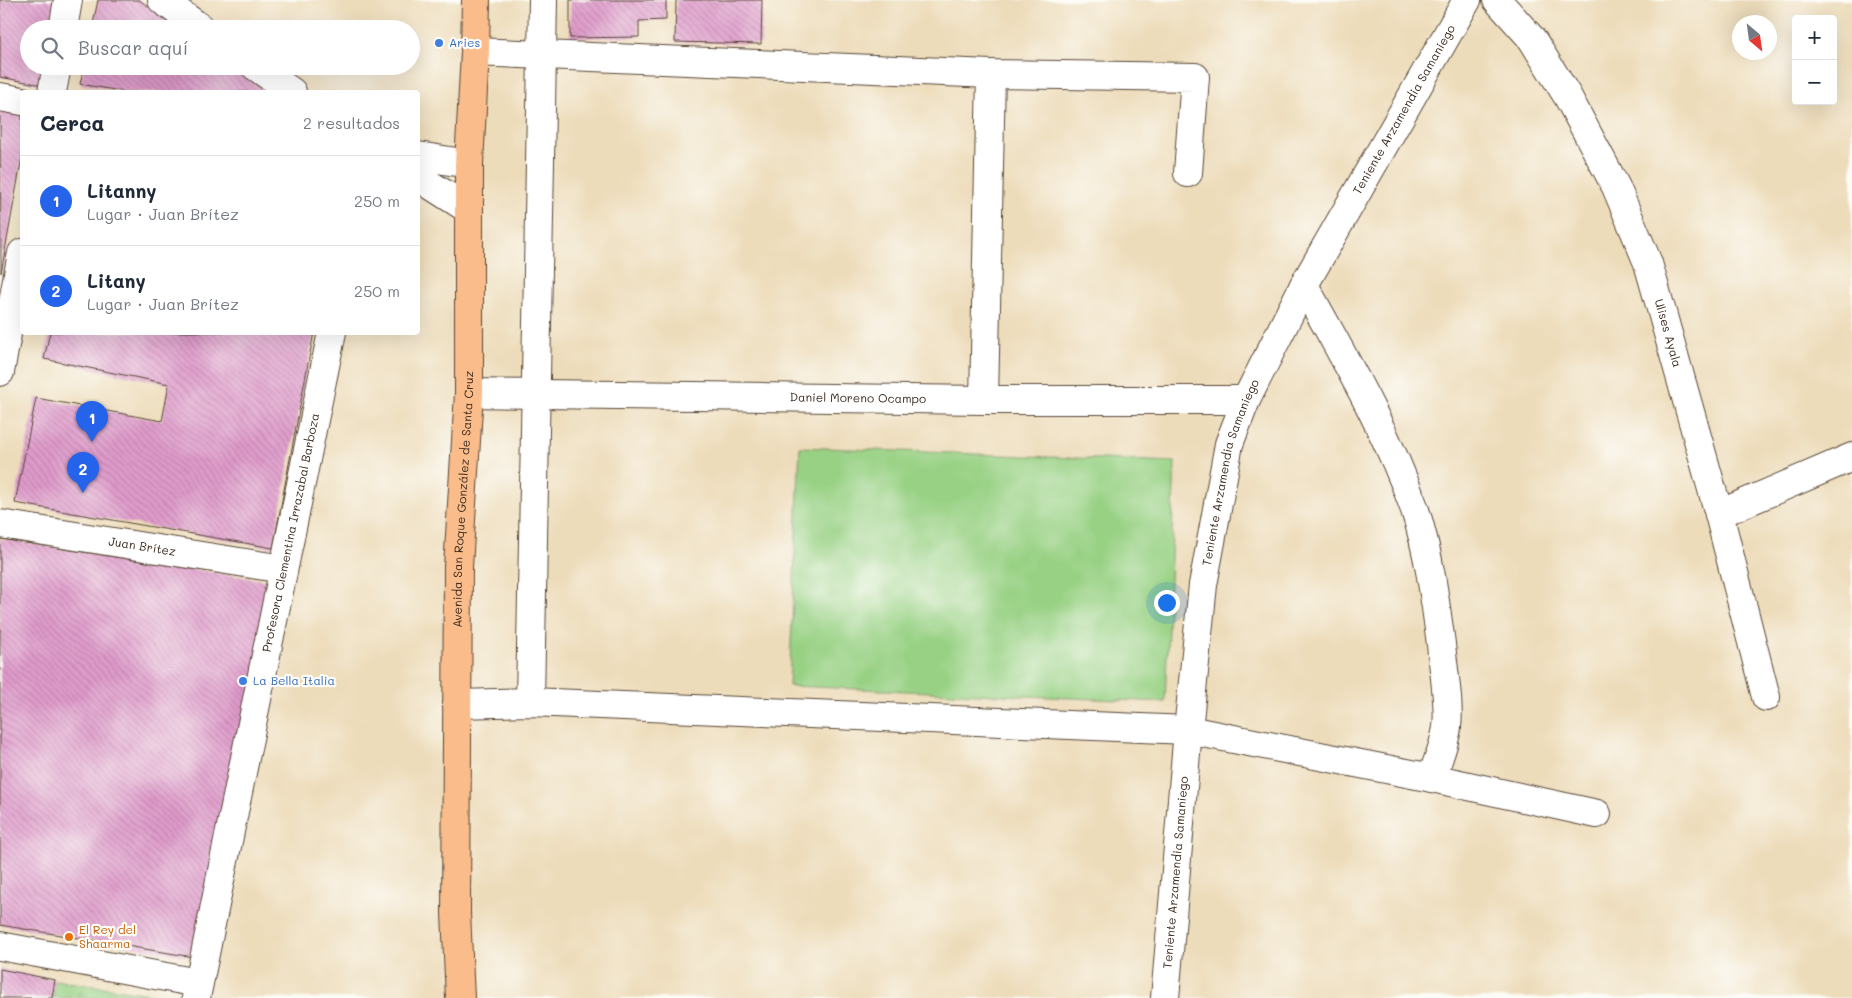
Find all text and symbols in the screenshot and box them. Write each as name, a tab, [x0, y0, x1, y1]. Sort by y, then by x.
north arrow	[1732, 15, 1777, 60]
map controls	[1792, 15, 1837, 105]
button: +	[1792, 15, 1837, 60]
search box	[20, 20, 420, 75]
street label: Teniente Arzamendia Samaniego	[1348, 21, 1458, 197]
icon: search	[38, 34, 66, 62]
place label: Aries	[449, 34, 480, 50]
text: Buscar aquí	[78, 35, 188, 60]
marker: Aries	[433, 37, 445, 49]
button: −	[1792, 60, 1837, 105]
text: Cerca	[40, 109, 105, 136]
text: 2 resultados	[303, 112, 400, 133]
text: Litanny	[87, 178, 157, 203]
text: 1	[52, 190, 60, 211]
text: 250 m	[354, 190, 400, 211]
text: Lugar · Juan Brítez	[87, 203, 239, 224]
text: Litany	[87, 268, 146, 293]
text: 2	[52, 280, 60, 301]
text: 250 m	[354, 280, 400, 301]
text: Lugar · Juan Brítez	[87, 293, 239, 314]
street label: Ulises Ayala	[1652, 297, 1686, 369]
street label: Avenida San Roque González de Santa Cruz	[449, 370, 476, 628]
street label: Teniente Arzamendia Samaniego	[1198, 376, 1262, 567]
street label: Daniel Moreno Ocampo	[790, 388, 926, 406]
pin: 1	[76, 401, 108, 442]
street label: Profesora Clementina Irrazabal Barboza	[258, 412, 322, 653]
pin: 2	[67, 452, 99, 493]
street label: Juan Brítez	[108, 532, 177, 559]
your location	[1154, 590, 1180, 616]
place label: La Bella Italia	[253, 672, 335, 688]
marker: La Bella Italia	[237, 675, 249, 687]
street label: Teniente Arzamendia Samaniego	[1159, 775, 1191, 969]
place label: El Rey del Shaarma	[79, 921, 136, 951]
marker: El Rey del Shaarma	[63, 931, 75, 943]

